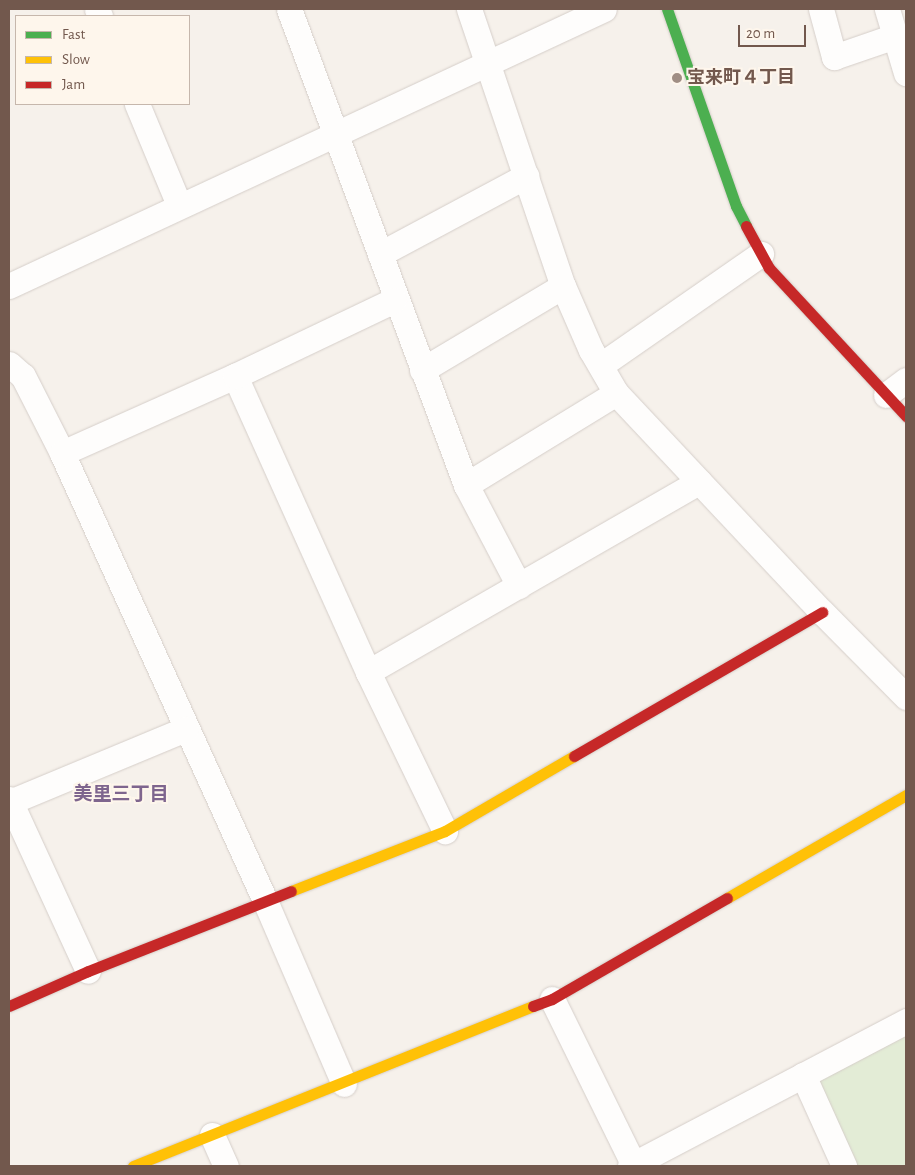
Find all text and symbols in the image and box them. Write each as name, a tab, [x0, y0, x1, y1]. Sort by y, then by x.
legend	[15, 15, 190, 105]
scale bar	[740, 15, 808, 47]
text: 20 m	[746, 26, 775, 41]
text: Fast	[62, 27, 85, 42]
text: Slow	[62, 52, 90, 67]
place label: 宝来町４丁目	[687, 67, 795, 89]
marker: 宝来町４丁目	[671, 72, 683, 84]
text: Jam	[62, 77, 85, 92]
district label: 美里三丁目	[74, 784, 168, 806]

